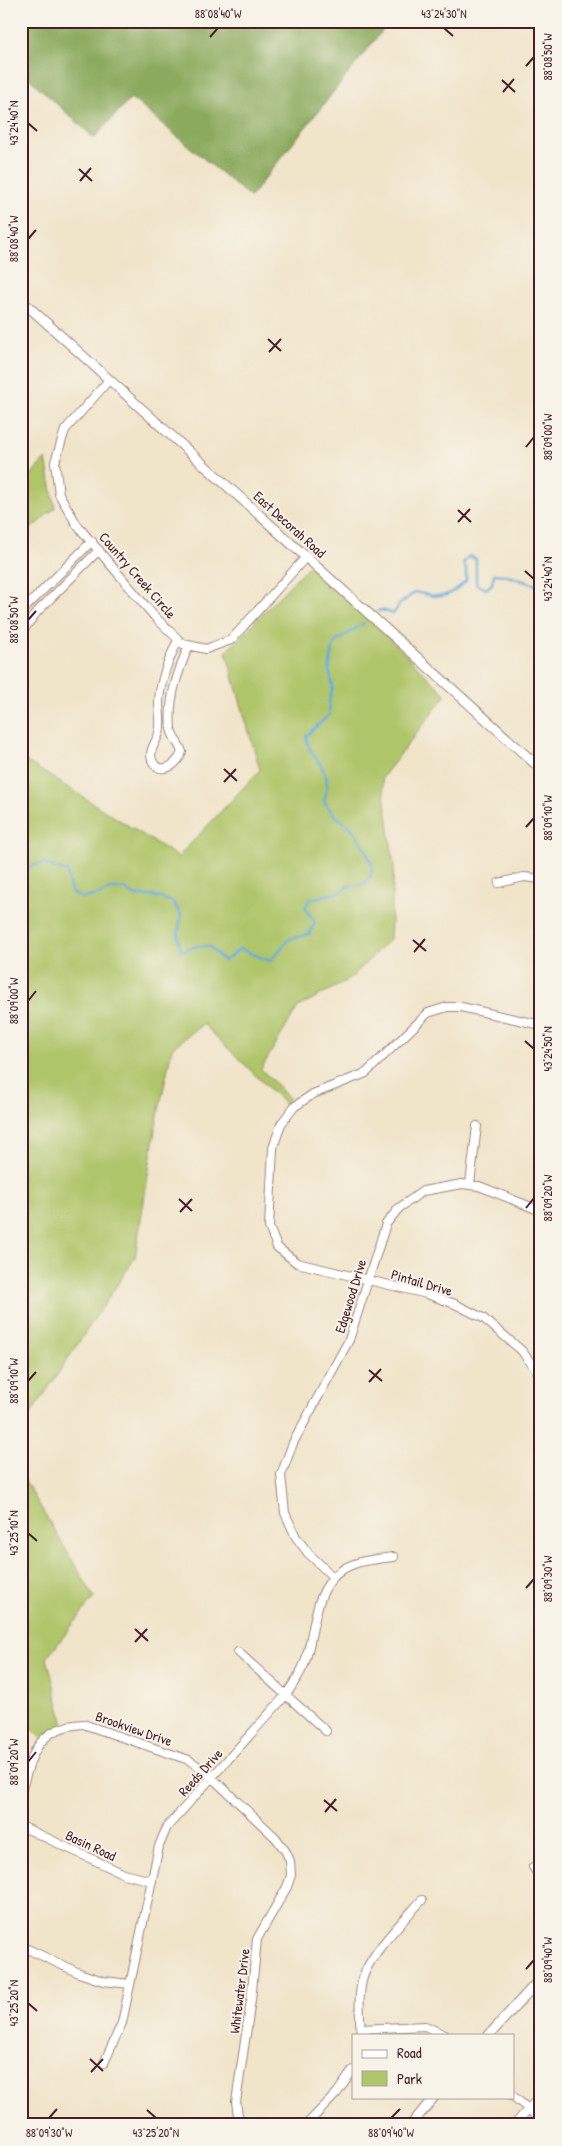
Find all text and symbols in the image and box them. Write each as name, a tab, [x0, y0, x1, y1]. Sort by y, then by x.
text: 88°08'40"W	[195, 5, 242, 22]
text: 43°24'30"N	[421, 5, 467, 22]
text: 88°08'50"W	[539, 33, 556, 81]
text: 43°24'40"N	[5, 101, 22, 145]
text: 88°08'40"W	[5, 215, 22, 262]
text: 88°09'00"W	[539, 413, 556, 460]
street label: East Decorah Road	[250, 486, 331, 562]
street label: Country Creek Circle	[94, 528, 181, 623]
text: 43°24'40"N	[539, 557, 556, 601]
text: 88°08'50"W	[5, 596, 22, 644]
text: 88°09'10"W	[539, 795, 556, 841]
text: 88°09'00"W	[5, 977, 22, 1024]
text: 43°24'50"N	[539, 1026, 556, 1072]
text: 88°09'20"W	[539, 1174, 556, 1221]
street label: Edgewood Drive	[330, 1256, 371, 1336]
street label: Pintail Drive	[389, 1264, 455, 1300]
text: 88°09'10"W	[5, 1358, 22, 1404]
text: 43°25'10"N	[5, 1510, 22, 1556]
text: 88°09'30"W	[539, 1555, 556, 1602]
street label: Brookview Drive	[93, 1706, 175, 1750]
text: 88°09'20"W	[5, 1738, 22, 1785]
street label: Reeds Drive	[174, 1744, 227, 1800]
street label: Basin Road	[63, 1825, 120, 1865]
text: 88°09'40"W	[539, 1936, 556, 1983]
street label: Whitewater Drive	[224, 1947, 254, 2035]
text: 43°25'20"N	[5, 1980, 22, 2026]
legend	[352, 2034, 514, 2098]
text: Road	[397, 2042, 422, 2063]
text: Park	[397, 2068, 422, 2089]
text: 88°09'30"W	[26, 2124, 73, 2141]
text: 43°25'20"N	[133, 2124, 179, 2141]
text: 88°09'40"W	[368, 2124, 415, 2141]

